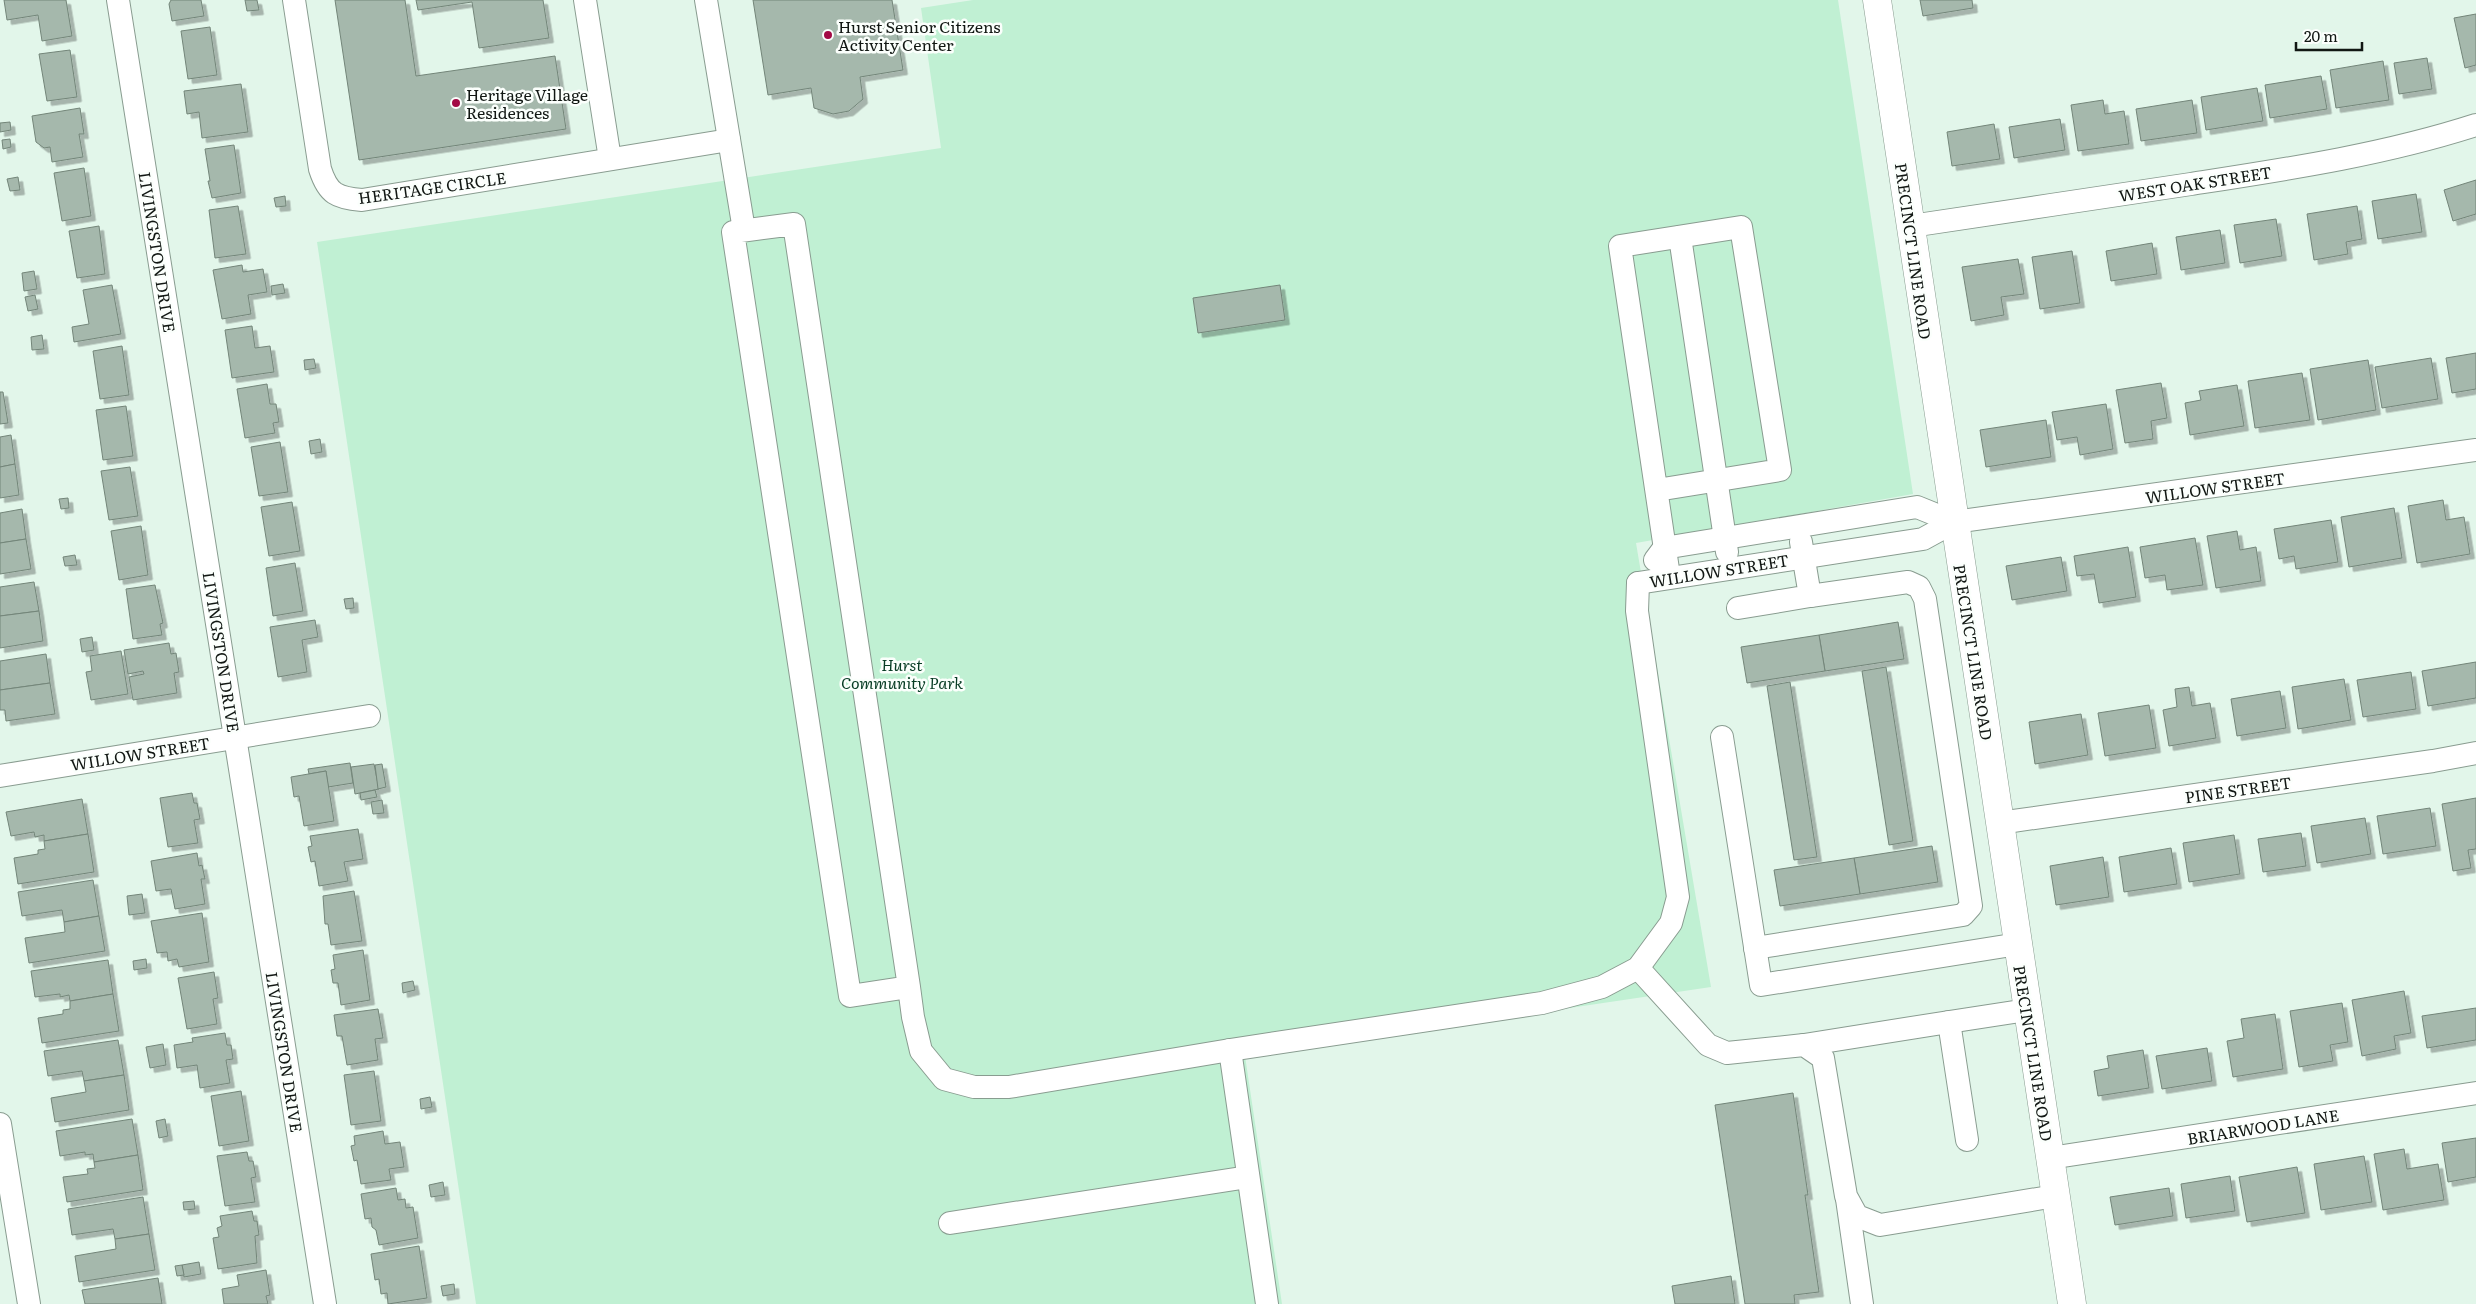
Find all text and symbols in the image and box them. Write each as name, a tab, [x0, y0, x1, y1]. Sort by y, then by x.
place label: Hurst Senior Citizens Activity Center	[838, 14, 1001, 56]
scale bar	[2296, 20, 2362, 52]
text: 20 m	[2304, 24, 2338, 47]
marker: Hurst Senior Citizens Activity Center	[822, 29, 834, 41]
place label: Heritage Village Residences	[466, 82, 588, 124]
marker: Heritage Village Residences	[450, 97, 462, 109]
street label: WEST OAK STREET	[2117, 159, 2273, 207]
street label: PRECINCT LINE ROAD	[1890, 161, 1938, 341]
street label: HERITAGE CIRCLE	[356, 165, 508, 209]
street label: LIVINGSTON DRIVE	[133, 170, 183, 334]
street label: WILLOW STREET	[2143, 465, 2287, 509]
street label: WILLOW STREET	[1647, 547, 1791, 593]
street label: PRECINCT LINE ROAD	[1948, 562, 2000, 742]
street label: LIVINGSTON DRIVE	[197, 570, 247, 734]
park label: Hurst Community Park	[841, 652, 963, 694]
street label: WILLOW STREET	[68, 730, 212, 776]
street label: PINE STREET	[2183, 770, 2293, 808]
street label: PRECINCT LINE ROAD	[2008, 963, 2060, 1143]
street label: LIVINGSTON DRIVE	[260, 970, 310, 1134]
street label: BRIARWOOD LANE	[2185, 1102, 2341, 1150]

